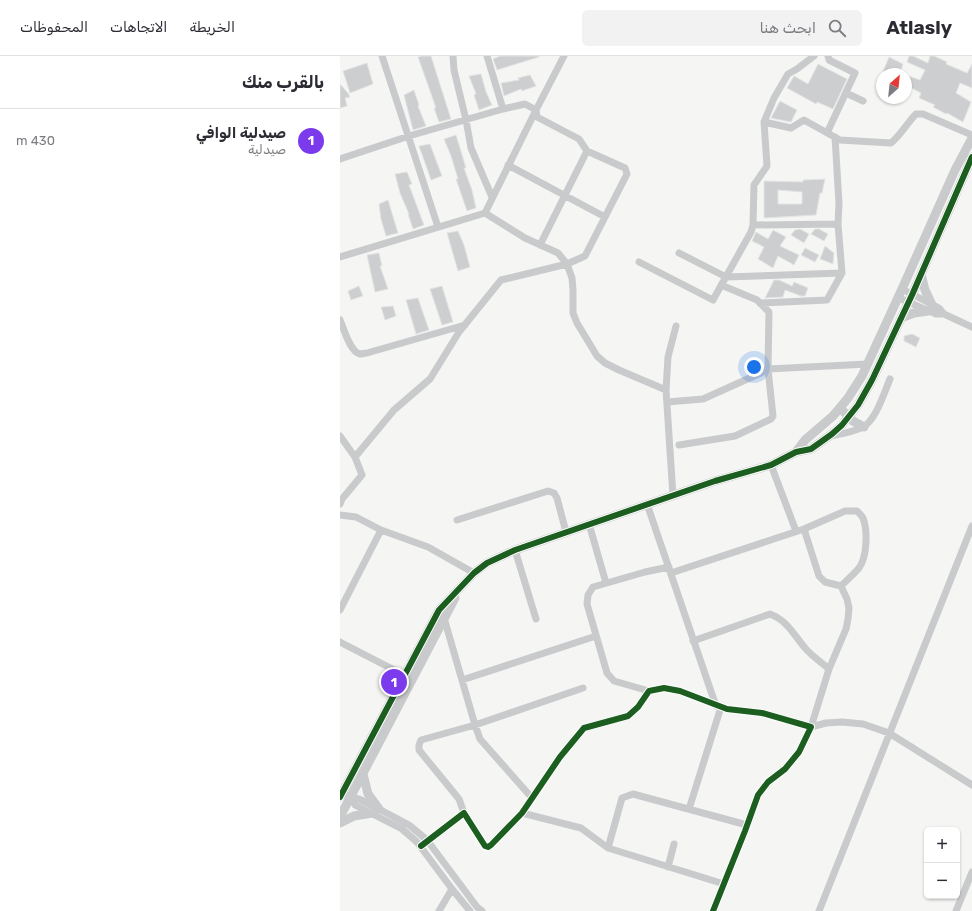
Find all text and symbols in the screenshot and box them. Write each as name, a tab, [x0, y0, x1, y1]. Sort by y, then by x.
search box	[582, 10, 862, 46]
text: Atlasly	[886, 16, 952, 39]
icon: search	[826, 17, 848, 39]
text: المحفوظات	[20, 19, 88, 36]
text: الاتجاهات	[110, 19, 167, 36]
text: الخريطة	[189, 19, 235, 36]
text: ابحث هنا	[760, 19, 816, 37]
north arrow	[876, 68, 912, 104]
text: بالقرب منك	[242, 72, 324, 92]
text: صيدلية الوافي	[196, 124, 286, 142]
text: 430 m	[16, 133, 55, 148]
text: 1	[308, 133, 314, 148]
text: صيدلية	[248, 142, 286, 157]
your location	[744, 357, 764, 377]
pin: 1	[381, 667, 407, 697]
map controls	[924, 827, 960, 899]
button: +	[924, 827, 960, 863]
button: −	[924, 863, 960, 899]

